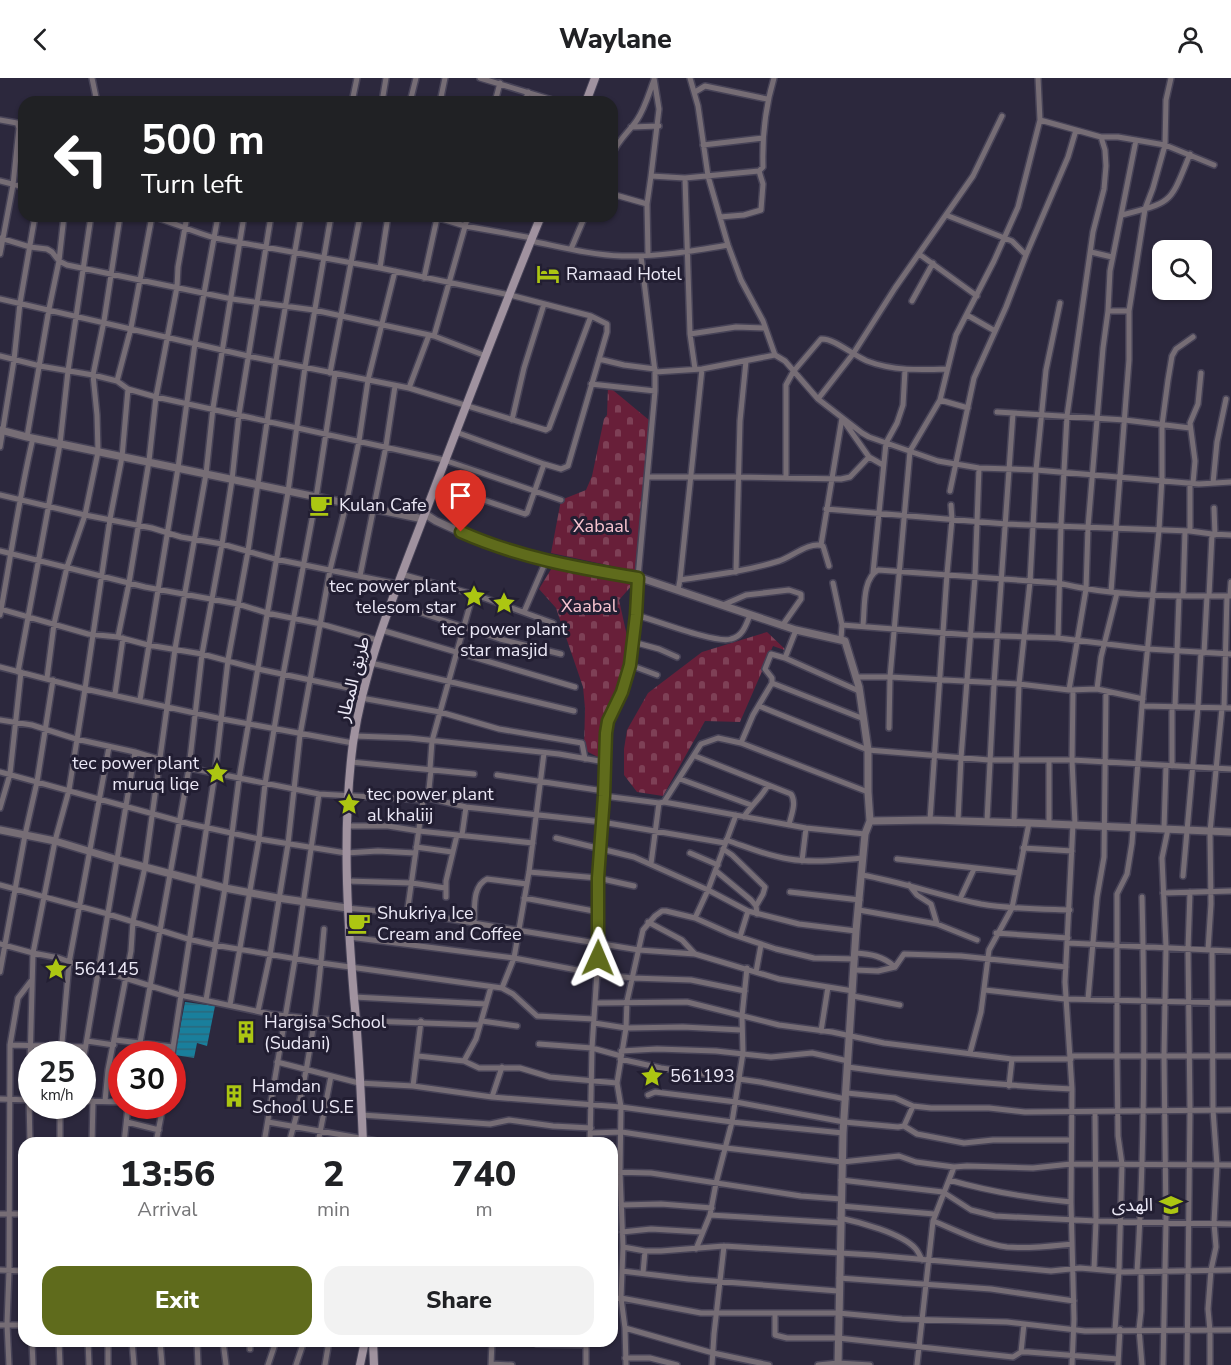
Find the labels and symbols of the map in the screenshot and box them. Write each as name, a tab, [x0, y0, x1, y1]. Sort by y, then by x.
hotel icon: Ramaad Hotel	[535, 261, 561, 287]
place label: Ramaad Hotel	[566, 262, 683, 286]
pin	[435, 470, 486, 532]
cafe icon: Kulan Cafe	[308, 492, 334, 518]
place label: Kulan Cafe	[339, 493, 427, 517]
park label: Xabaal	[573, 514, 630, 538]
place label: tec power plant telesom star	[329, 574, 457, 619]
place icon: tec power plant telesom star	[461, 583, 487, 609]
place icon: tec power plant star masjid	[491, 590, 517, 616]
park label: Xaabal	[561, 594, 618, 618]
place label: tec power plant star masjid	[441, 617, 568, 662]
street label: طريق المطار	[331, 634, 375, 725]
place label: tec power plant muruq liqe	[72, 751, 200, 796]
place icon: tec power plant muruq liqe	[204, 760, 230, 786]
place label: tec power plant al khaliij	[367, 782, 494, 827]
place icon: tec power plant al khaliij	[336, 791, 362, 817]
place label: Shukriya Ice Cream and Coffee	[377, 901, 521, 946]
cafe icon: Shukriya Ice Cream and Coffee	[346, 910, 372, 936]
position arrow	[566, 926, 630, 990]
place icon: 564145	[43, 956, 69, 982]
place label: 564145	[74, 957, 139, 981]
place label: Hargisa School (Sudani)	[264, 1010, 387, 1055]
building icon: Hargisa School (Sudani)	[233, 1019, 259, 1045]
speed limit sign: 30	[108, 1041, 186, 1119]
place icon: 561193	[639, 1063, 665, 1089]
place label: 561193	[670, 1064, 735, 1088]
place label: Hamdan School U.S.E	[252, 1074, 354, 1119]
building icon: Hamdan School U.S.E	[221, 1083, 247, 1109]
school or university icon: الهدى	[1158, 1192, 1184, 1218]
place label: الهدى	[1112, 1193, 1153, 1217]

